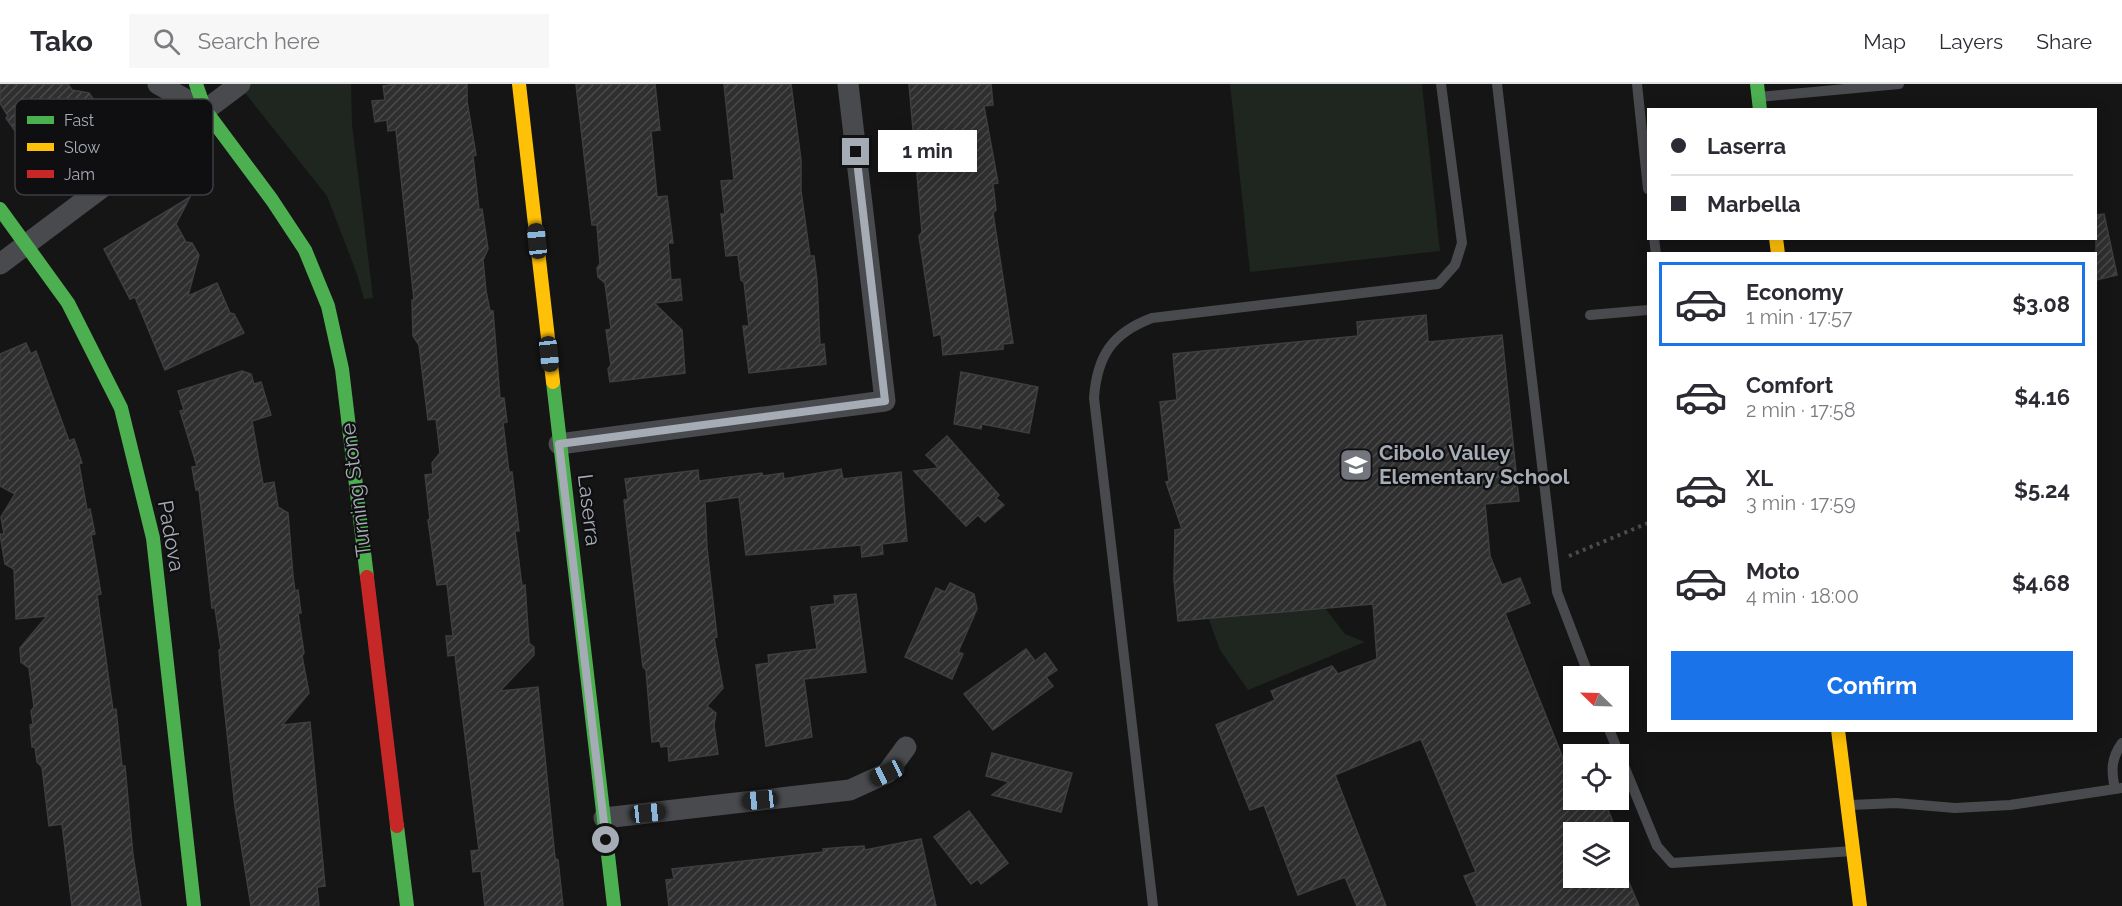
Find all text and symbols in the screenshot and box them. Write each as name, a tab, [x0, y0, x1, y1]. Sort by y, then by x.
search box	[129, 14, 549, 68]
text: Tako	[30, 25, 93, 58]
icon: search	[150, 25, 183, 58]
text: Search here	[198, 28, 320, 54]
text: Map	[1863, 29, 1906, 54]
text: Layers	[1939, 29, 2003, 54]
text: Share	[2036, 29, 2092, 54]
legend	[15, 99, 213, 195]
text: Fast	[64, 111, 95, 130]
callout: 1 min	[877, 131, 976, 173]
text: Laserra	[1707, 133, 1786, 159]
text: Slow	[64, 138, 100, 157]
route end	[842, 138, 869, 165]
text: 1 min	[902, 139, 953, 163]
text: Jam	[64, 165, 95, 184]
text: Marbella	[1707, 191, 1801, 217]
car	[526, 222, 548, 260]
icon: car	[1674, 277, 1728, 331]
text: Economy	[1746, 279, 1844, 305]
text: $3.08	[2012, 291, 2070, 317]
text: 1 min · 17:57	[1746, 305, 1853, 329]
car	[538, 335, 560, 373]
icon: car	[1674, 370, 1728, 424]
text: Comfort	[1746, 372, 1833, 398]
text: $4.16	[2014, 384, 2070, 410]
text: 2 min · 17:58	[1746, 398, 1856, 422]
street label: Turning Stone	[335, 422, 376, 558]
place label: Cibolo Valley Elementary School	[1379, 440, 1570, 489]
school or university icon: Cibolo Valley Elementary School	[1338, 447, 1374, 483]
icon: car	[1674, 463, 1728, 517]
text: XL	[1746, 465, 1773, 491]
street label: Laserra	[573, 473, 606, 547]
text: $5.24	[2014, 477, 2070, 503]
text: 3 min · 17:59	[1746, 491, 1856, 515]
street label: Padova	[153, 498, 190, 574]
icon: car	[1674, 556, 1728, 610]
text: Moto	[1746, 558, 1800, 584]
text: $4.68	[2012, 570, 2070, 596]
text: 4 min · 18:00	[1746, 584, 1859, 608]
button: Confirm	[1671, 651, 2073, 720]
north arrow	[1563, 666, 1629, 732]
map controls	[1563, 666, 1629, 888]
button: locate	[1563, 744, 1629, 810]
car	[867, 757, 907, 789]
car	[741, 789, 779, 811]
car	[629, 802, 667, 824]
button: layers	[1563, 822, 1629, 888]
route start	[592, 826, 619, 853]

